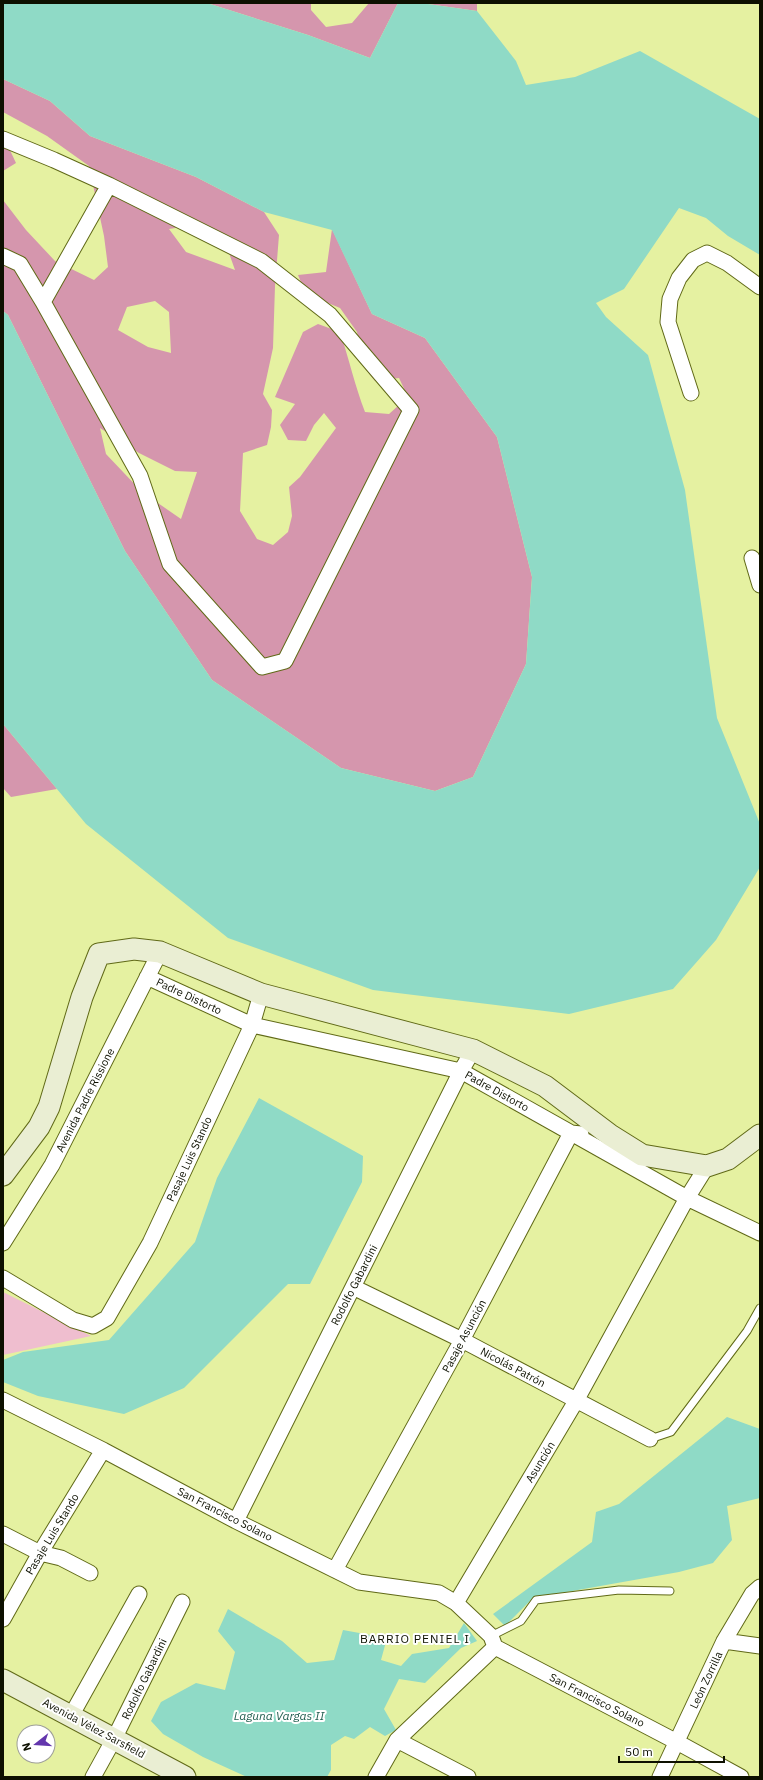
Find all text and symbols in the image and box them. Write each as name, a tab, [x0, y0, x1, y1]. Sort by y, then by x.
street label: Padre Distorto	[154, 975, 224, 1017]
street label: Avenida Padre Rissione	[53, 1046, 117, 1154]
street label: Padre Distorto	[463, 1068, 531, 1114]
street label: Pasaje Luis Stando	[163, 1114, 215, 1204]
street label: Rodolfo Gabardini	[328, 1242, 380, 1328]
street label: Pasaje Asunción	[439, 1297, 489, 1375]
street label: Nicolás Patrón	[478, 1344, 548, 1390]
street label: Asunción	[522, 1439, 558, 1485]
street label: San Francisco Solano	[175, 1484, 275, 1544]
street label: Pasaje Luis Stando	[22, 1491, 82, 1577]
district label: BARRIO PENIEL I	[360, 1631, 470, 1646]
street label: Rodolfo Gabardini	[118, 1636, 170, 1722]
street label: León Zorrilla	[687, 1649, 725, 1711]
street label: San Francisco Solano	[547, 1670, 647, 1730]
street label: Avenida Vélez Sarsfield	[40, 1695, 148, 1761]
water label: Laguna Vargas II	[234, 1708, 325, 1723]
north arrow	[16, 1724, 56, 1764]
scale bar	[619, 1738, 724, 1764]
text: N	[19, 1741, 34, 1753]
text: 50 m	[625, 1744, 653, 1759]

